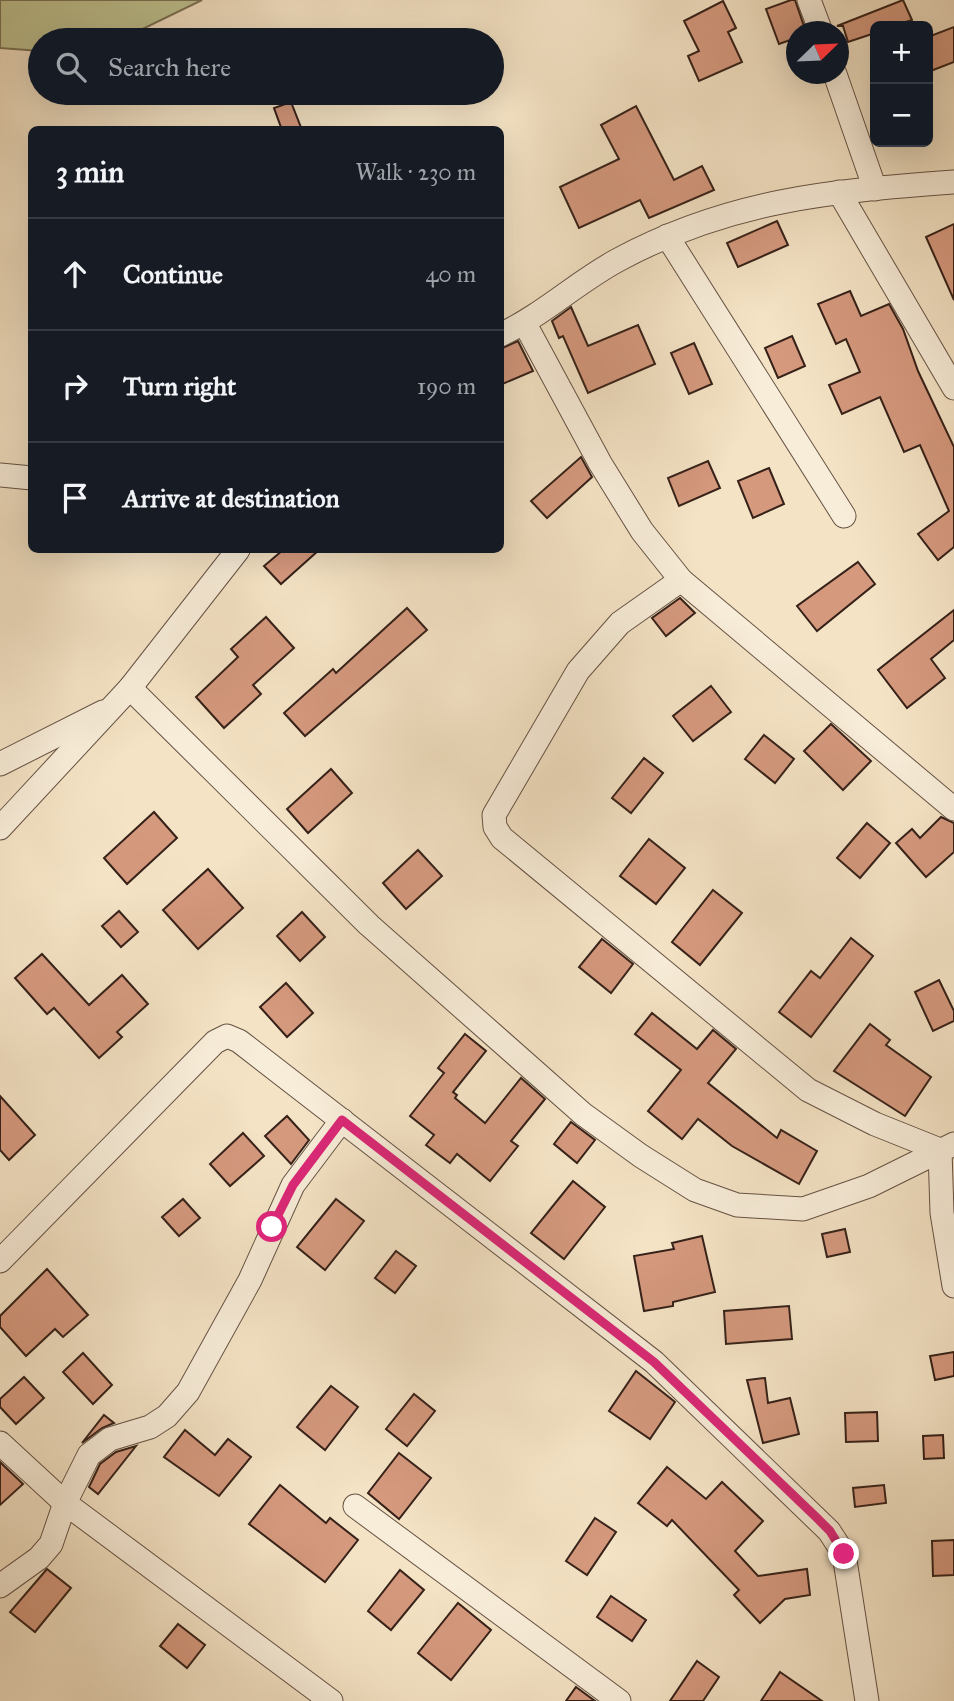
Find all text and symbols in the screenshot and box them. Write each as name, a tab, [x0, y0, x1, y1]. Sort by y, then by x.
north arrow	[786, 21, 849, 84]
map controls	[870, 21, 933, 147]
button: +	[870, 21, 933, 84]
search box	[28, 28, 504, 105]
icon: search	[52, 48, 90, 86]
text: Search here	[108, 51, 231, 83]
button: −	[870, 84, 933, 147]
text: 3 min	[56, 154, 124, 190]
text: Walk · 230 m	[356, 158, 476, 186]
icon: ahead	[56, 255, 94, 293]
text: Continue	[123, 258, 223, 290]
text: 40 m	[426, 260, 476, 288]
icon: right	[56, 367, 94, 405]
text: Turn right	[123, 370, 236, 402]
text: 190 m	[417, 372, 476, 400]
icon: arrive	[56, 479, 94, 517]
text: Arrive at destination	[123, 482, 340, 514]
route start	[256, 1211, 287, 1242]
route end	[828, 1538, 859, 1569]

